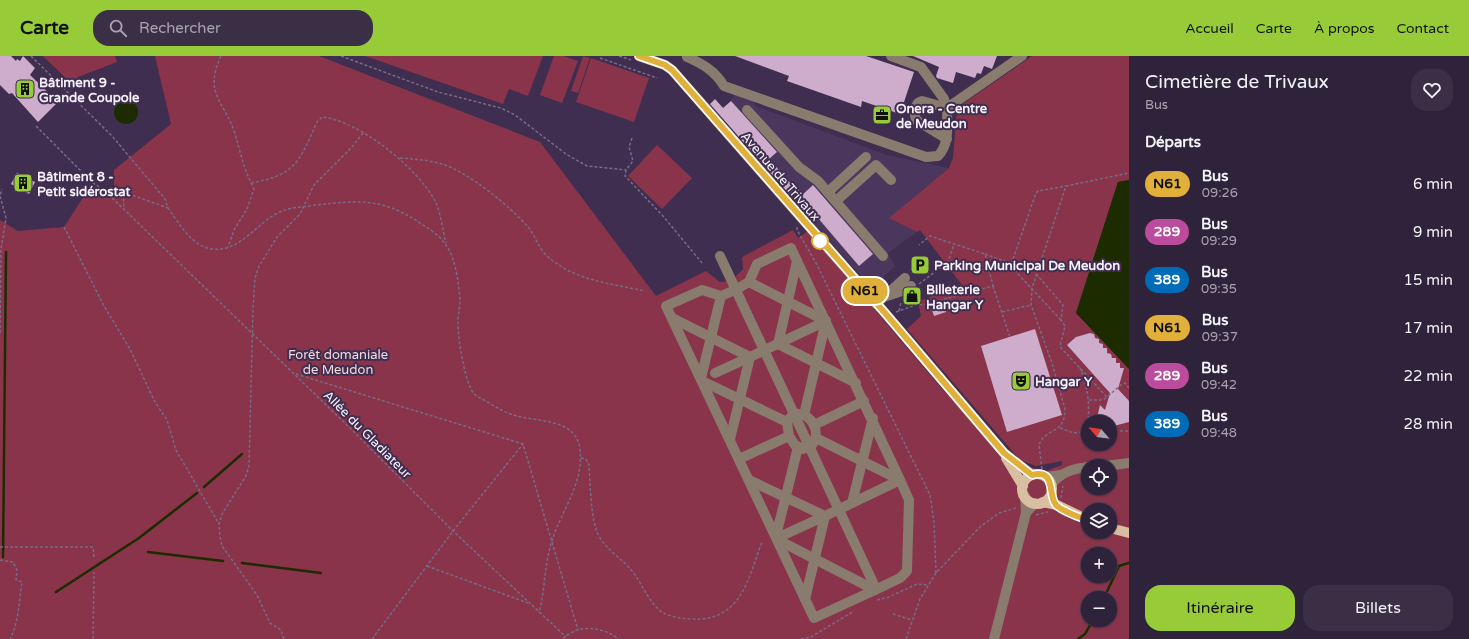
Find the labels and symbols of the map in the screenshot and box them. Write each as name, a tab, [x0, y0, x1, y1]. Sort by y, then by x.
place label: Bâtiment 9 - Grande Coupole	[39, 75, 140, 106]
building icon: Bâtiment 9 - Grande Coupole	[14, 78, 36, 100]
place label: Onera - Centre de Meudon	[896, 101, 988, 132]
office icon: Onera - Centre de Meudon	[871, 104, 893, 126]
street label: Avenue de Trivaux	[737, 129, 823, 225]
place label: Bâtiment 8 - Petit sidérostat	[37, 169, 130, 200]
building icon: Bâtiment 8 - Petit sidérostat	[12, 172, 34, 194]
unlabelled marker	[811, 232, 829, 250]
parking icon: Parking Municipal De Meudon	[909, 254, 931, 276]
place label: Parking Municipal De Meudon	[934, 258, 1120, 274]
line badge: N61	[842, 278, 888, 304]
place label: Billeterie Hangar Y	[926, 282, 984, 313]
shop icon: Billeterie Hangar Y	[901, 285, 923, 307]
park label: Forêt domaniale de Meudon	[288, 347, 388, 378]
theatre icon: Hangar Y	[1010, 370, 1032, 392]
place label: Hangar Y	[1035, 374, 1093, 390]
street label: Allée du Gladiateur	[320, 387, 415, 482]
north arrow	[1081, 415, 1117, 451]

